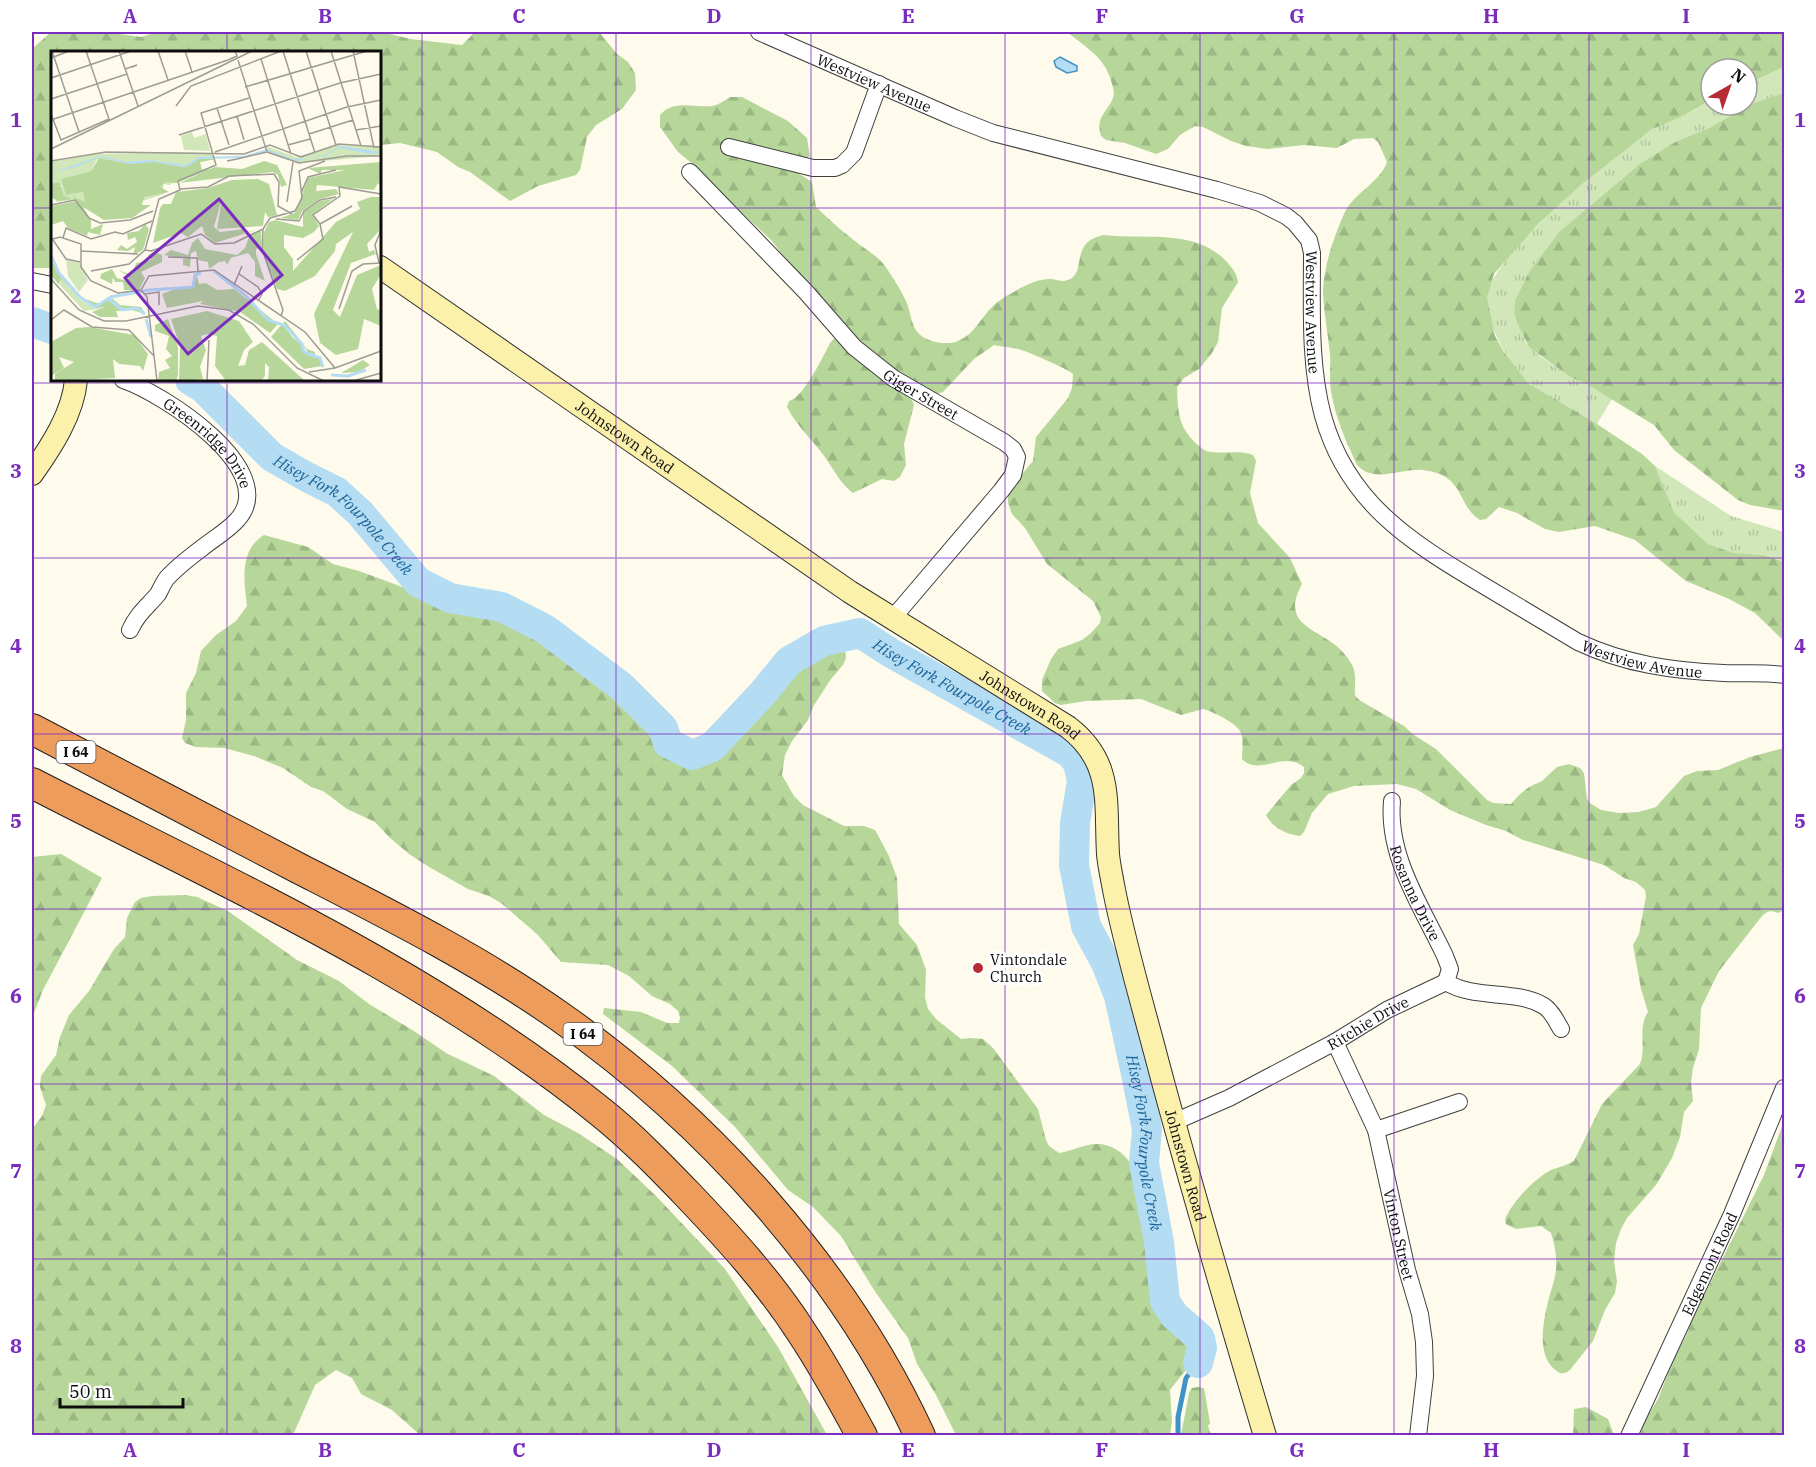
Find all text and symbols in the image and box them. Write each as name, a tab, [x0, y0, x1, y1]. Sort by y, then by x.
text: A	[123, 2, 137, 29]
text: B	[318, 2, 332, 29]
text: C	[512, 2, 526, 29]
text: D	[706, 2, 722, 29]
text: E	[901, 2, 915, 29]
text: F	[1096, 2, 1108, 29]
text: G	[1289, 2, 1305, 29]
text: H	[1483, 2, 1499, 29]
text: I	[1682, 2, 1690, 29]
street label: Westview Avenue	[814, 49, 935, 116]
inset map	[51, 51, 381, 381]
north arrow	[1699, 57, 1759, 117]
text: N	[1727, 64, 1750, 87]
text: 1	[10, 106, 22, 133]
text: 1	[1794, 106, 1806, 133]
street label: Westview Avenue	[1302, 251, 1325, 375]
text: 2	[10, 282, 22, 309]
text: 2	[1794, 282, 1806, 309]
street label: Giger Street	[879, 365, 962, 423]
street label: Greenridge Drive	[160, 393, 256, 490]
street label: Johnstown Road	[572, 396, 678, 477]
water label: Hisey Fork Fourpole Creek	[270, 450, 418, 579]
text: 3	[10, 457, 22, 484]
text: 3	[1794, 457, 1806, 484]
text: 4	[10, 632, 22, 659]
text: 4	[1794, 632, 1806, 659]
water label: Hisey Fork Fourpole Creek	[869, 634, 1035, 740]
street label: Westview Avenue	[1579, 636, 1703, 681]
street label: Johnstown Road	[977, 665, 1085, 743]
road number: I 64	[56, 741, 96, 763]
text: 5	[10, 807, 22, 834]
text: 5	[1794, 807, 1806, 834]
street label: Rosanna Drive	[1386, 843, 1445, 944]
place label: Vintondale Church	[990, 950, 1067, 986]
marker: Vintondale Church	[971, 961, 985, 975]
text: 6	[10, 982, 22, 1009]
text: 6	[1794, 982, 1806, 1009]
street label: Ritchie Drive	[1324, 992, 1412, 1054]
road number: I 64	[564, 1023, 602, 1045]
water label: Hisey Fork Fourpole Creek	[1122, 1052, 1167, 1233]
street label: Johnstown Road	[1161, 1107, 1211, 1223]
text: 7	[10, 1157, 22, 1184]
text: 7	[1794, 1157, 1806, 1184]
street label: Vinton Street	[1380, 1187, 1419, 1282]
street label: Edgemont Road	[1677, 1209, 1741, 1318]
text: 8	[10, 1332, 22, 1359]
text: 8	[1794, 1332, 1806, 1359]
scale bar	[60, 1371, 183, 1409]
text: 50 m	[69, 1380, 112, 1403]
text: A	[123, 1436, 137, 1463]
text: B	[318, 1436, 332, 1463]
text: C	[512, 1436, 526, 1463]
text: D	[706, 1436, 722, 1463]
text: E	[901, 1436, 915, 1463]
text: F	[1096, 1436, 1108, 1463]
text: G	[1289, 1436, 1305, 1463]
text: H	[1483, 1436, 1499, 1463]
text: I	[1682, 1436, 1690, 1463]

